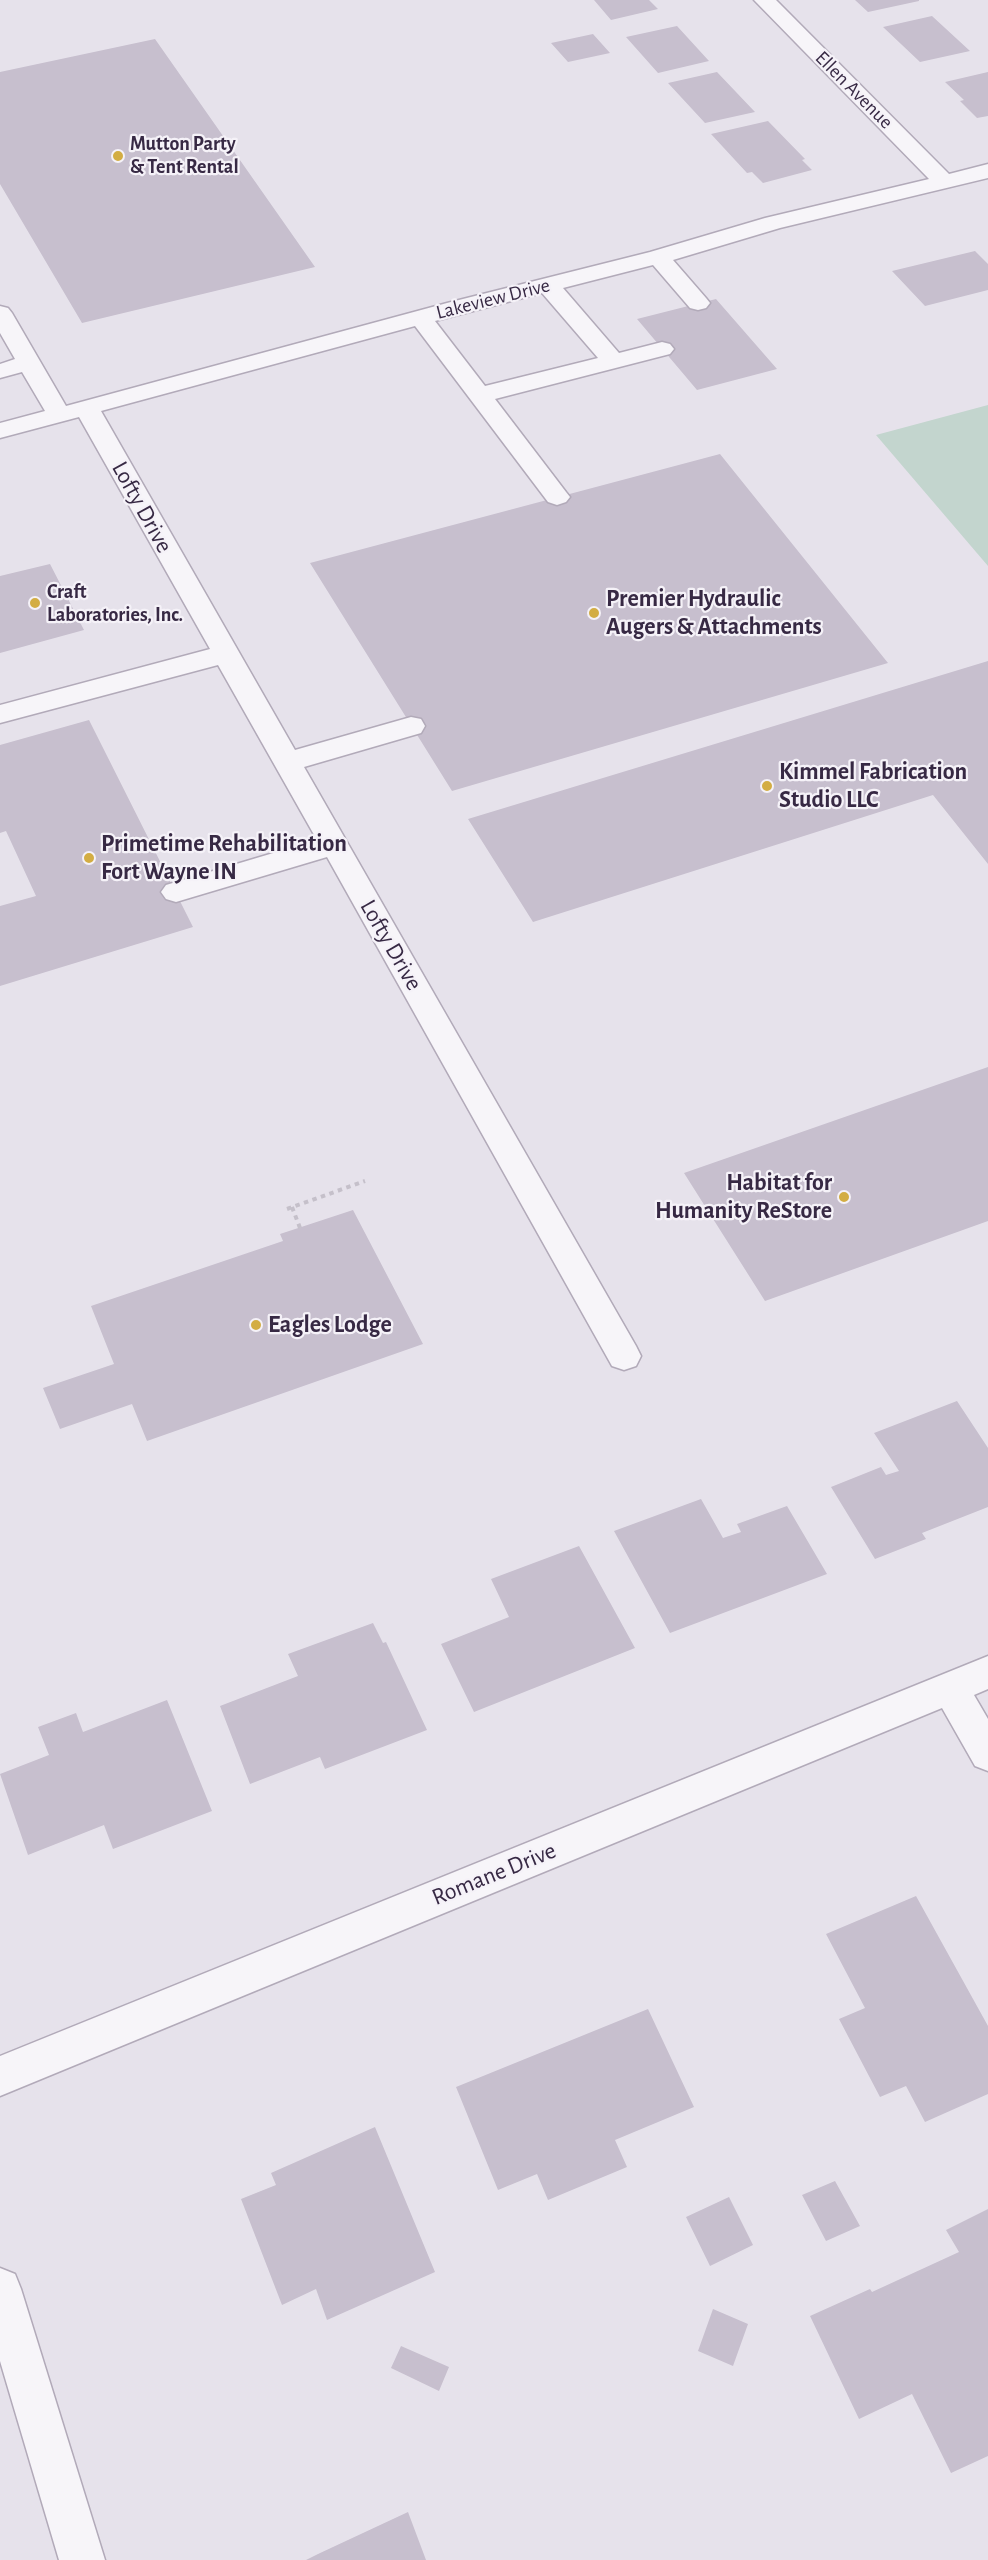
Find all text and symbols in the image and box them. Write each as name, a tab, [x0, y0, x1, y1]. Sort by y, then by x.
street label: Ellen Avenue	[810, 46, 898, 134]
place label: Mutton Party & Tent Rental	[130, 132, 239, 179]
marker: Mutton Party & Tent Rental	[111, 149, 125, 163]
street label: Lakeview Drive	[434, 273, 552, 325]
street label: Lofty Drive	[105, 456, 179, 558]
place label: Craft Laboratories, Inc.	[47, 580, 183, 627]
place label: Premier Hydraulic Augers & Attachments	[606, 585, 822, 641]
marker: Craft Laboratories, Inc.	[28, 596, 42, 610]
marker: Premier Hydraulic Augers & Attachments	[587, 606, 601, 620]
place label: Kimmel Fabrication Studio LLC	[779, 758, 967, 814]
marker: Kimmel Fabrication Studio LLC	[760, 779, 774, 793]
place label: Primetime Rehabilitation Fort Wayne IN	[101, 830, 347, 886]
marker: Primetime Rehabilitation Fort Wayne IN	[82, 851, 96, 865]
street label: Lofty Drive	[353, 894, 429, 996]
place label: Habitat for Humanity ReStore	[655, 1169, 832, 1225]
marker: Habitat for Humanity ReStore	[837, 1190, 851, 1204]
place label: Eagles Lodge	[268, 1311, 392, 1339]
marker: Eagles Lodge	[249, 1318, 263, 1332]
street label: Romane Drive	[428, 1836, 560, 1912]

